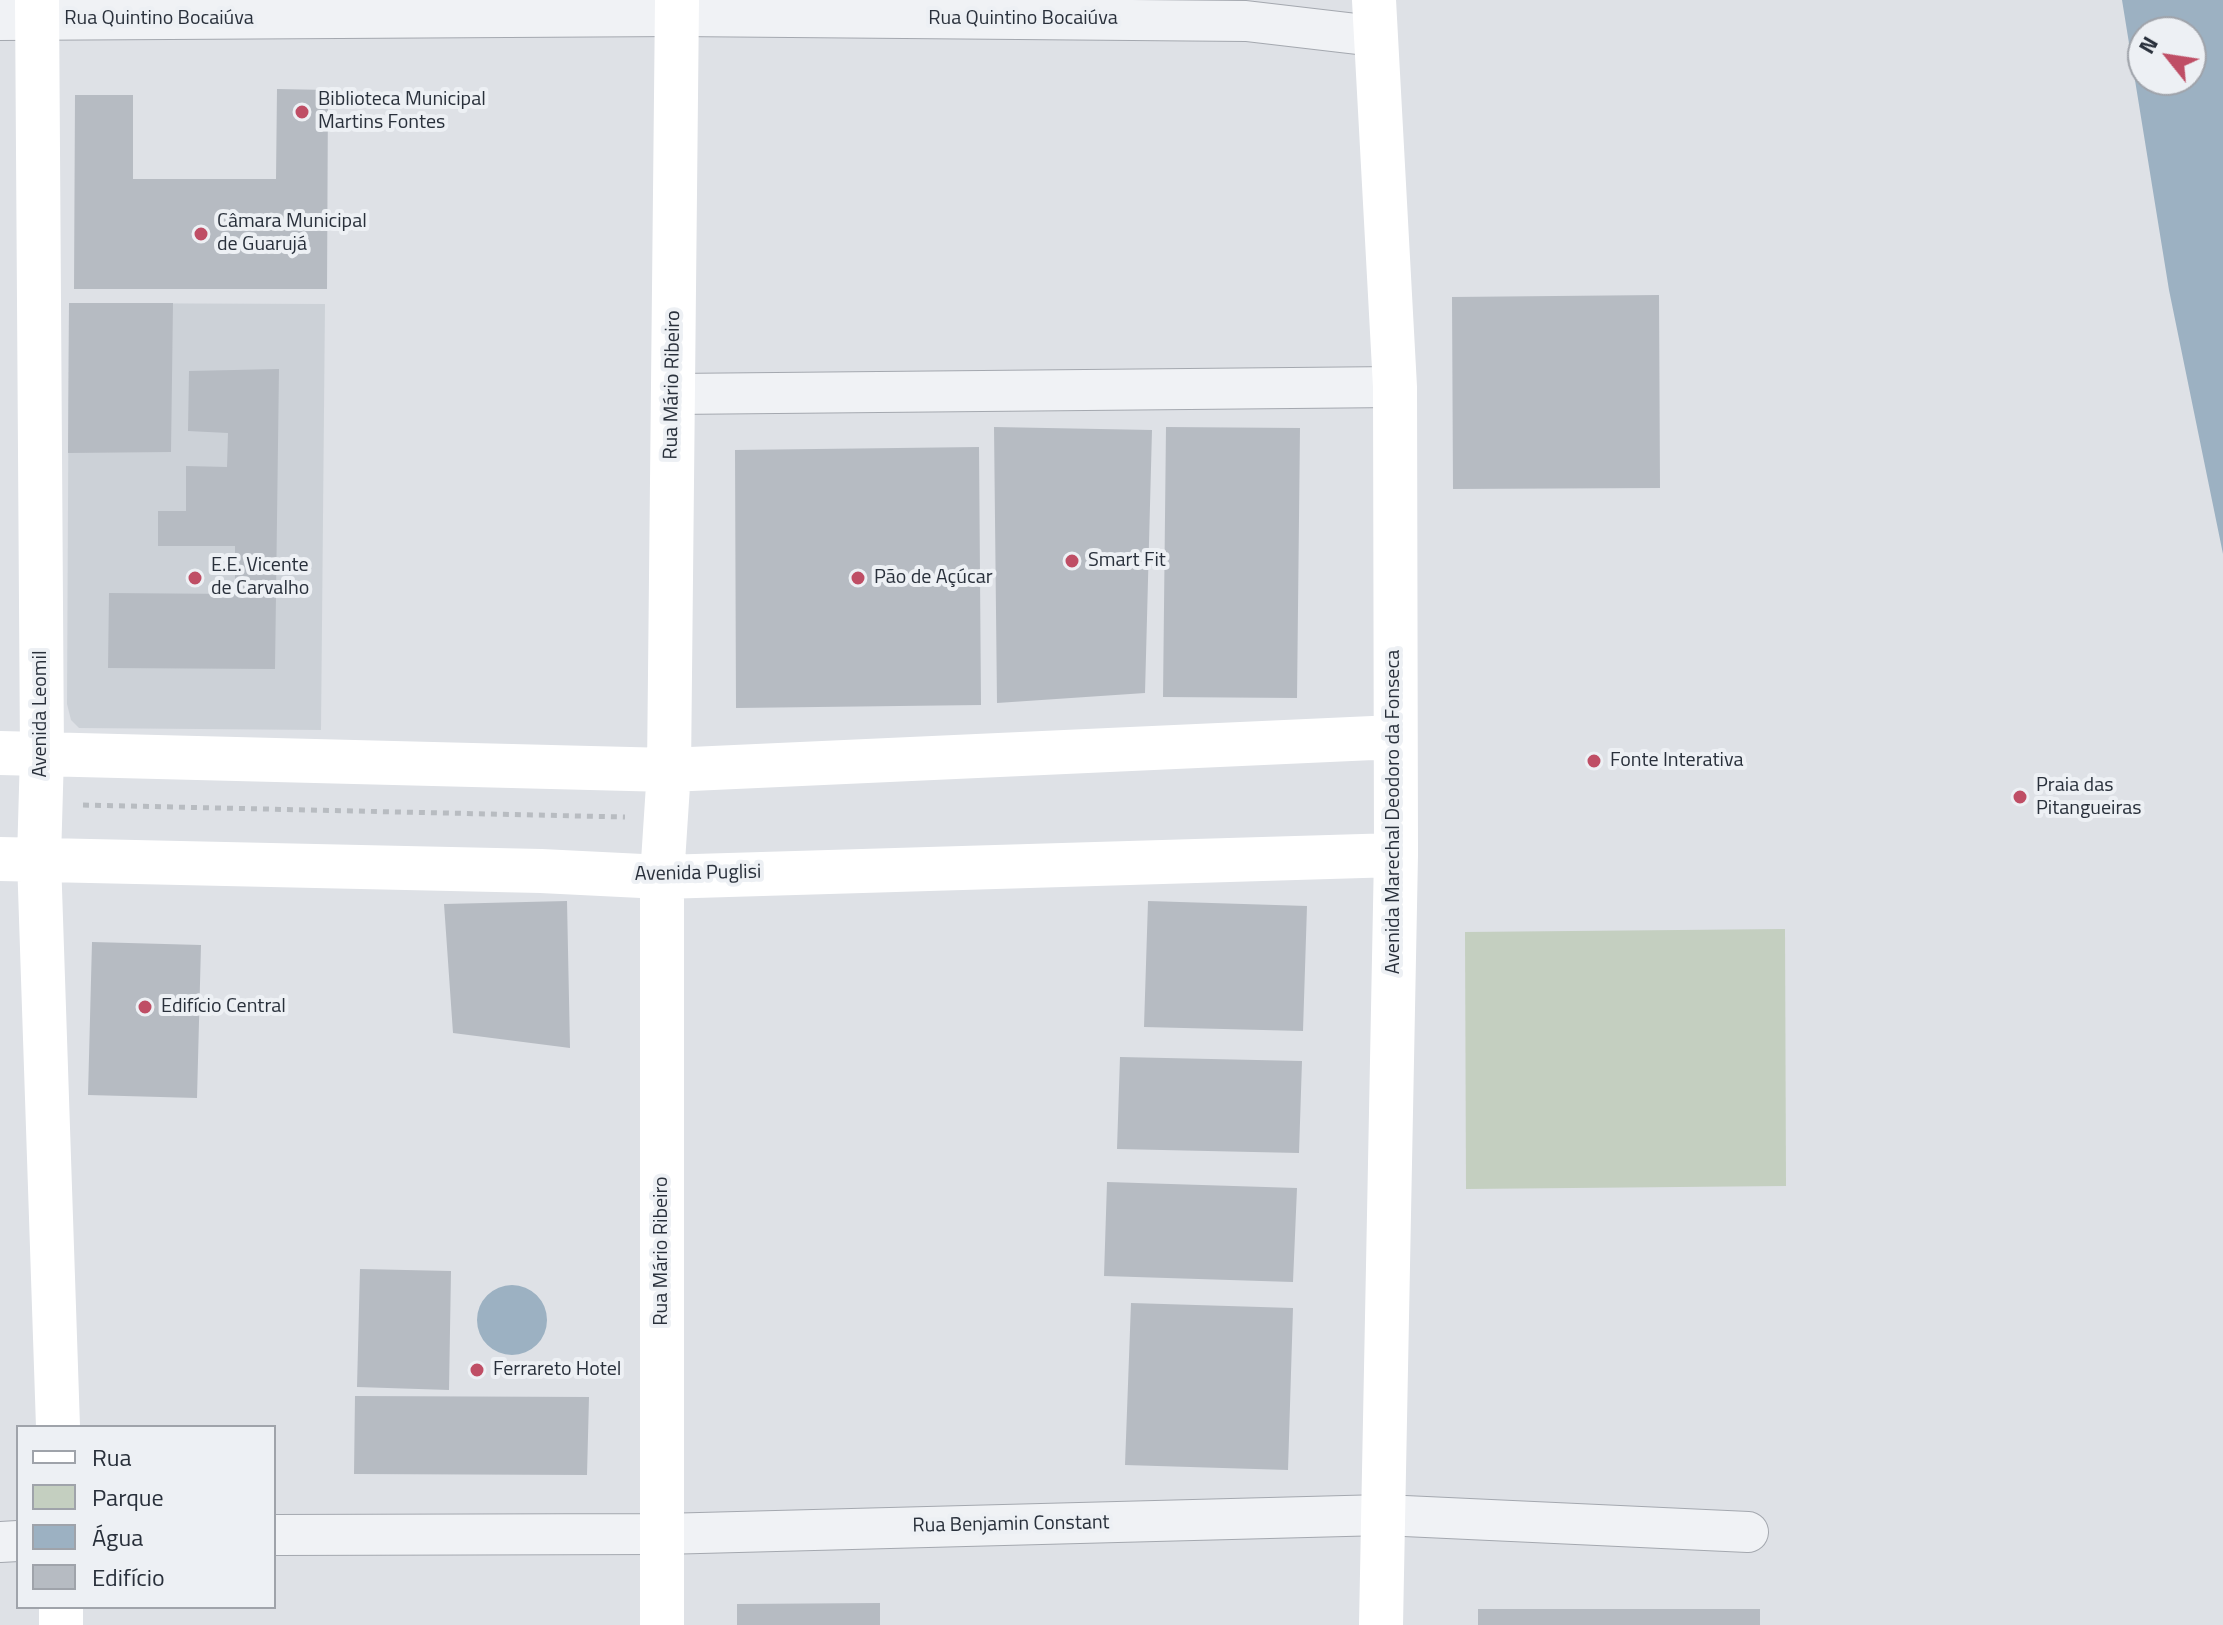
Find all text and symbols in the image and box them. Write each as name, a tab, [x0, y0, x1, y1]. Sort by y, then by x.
street label: Rua Quintino Bocaiúva	[64, 7, 254, 31]
street label: Rua Quintino Bocaiúva	[928, 7, 1118, 31]
north arrow	[2127, 16, 2207, 96]
text: N	[2129, 30, 2166, 60]
place label: Biblioteca Municipal Martins Fontes	[318, 88, 486, 135]
marker: Biblioteca Municipal Martins Fontes	[293, 103, 311, 121]
place label: Câmara Municipal de Guarujá	[217, 210, 367, 257]
marker: Câmara Municipal de Guarujá	[192, 225, 210, 243]
street label: Rua Mário Ribeiro	[660, 310, 686, 460]
place label: Smart Fit	[1088, 549, 1166, 573]
marker: Smart Fit	[1063, 552, 1081, 570]
place label: E.E. Vicente de Carvalho	[211, 554, 309, 601]
place label: Pão de Açúcar	[874, 566, 993, 590]
marker: E.E. Vicente de Carvalho	[186, 569, 204, 587]
marker: Pão de Açúcar	[849, 569, 867, 587]
street label: Avenida Leomil	[29, 650, 53, 778]
street label: Avenida Marechal Deodoro da Fonseca	[1382, 650, 1406, 974]
place label: Fonte Interativa	[1610, 749, 1743, 773]
marker: Fonte Interativa	[1585, 752, 1603, 770]
place label: Praia das Pitangueiras	[2036, 774, 2142, 821]
marker: Praia das Pitangueiras	[2011, 788, 2029, 806]
street label: Avenida Puglisi	[634, 861, 762, 887]
place label: Edifício Central	[161, 995, 286, 1019]
marker: Edifício Central	[136, 998, 154, 1016]
street label: Rua Mário Ribeiro	[650, 1176, 674, 1326]
place label: Ferrareto Hotel	[493, 1358, 621, 1382]
marker: Ferrareto Hotel	[468, 1361, 486, 1379]
legend	[16, 1425, 276, 1609]
text: Rua	[92, 1439, 131, 1475]
text: Parque	[92, 1479, 164, 1515]
street label: Rua Benjamin Constant	[912, 1511, 1110, 1539]
text: Água	[92, 1519, 143, 1555]
text: Edifício	[92, 1559, 165, 1595]

